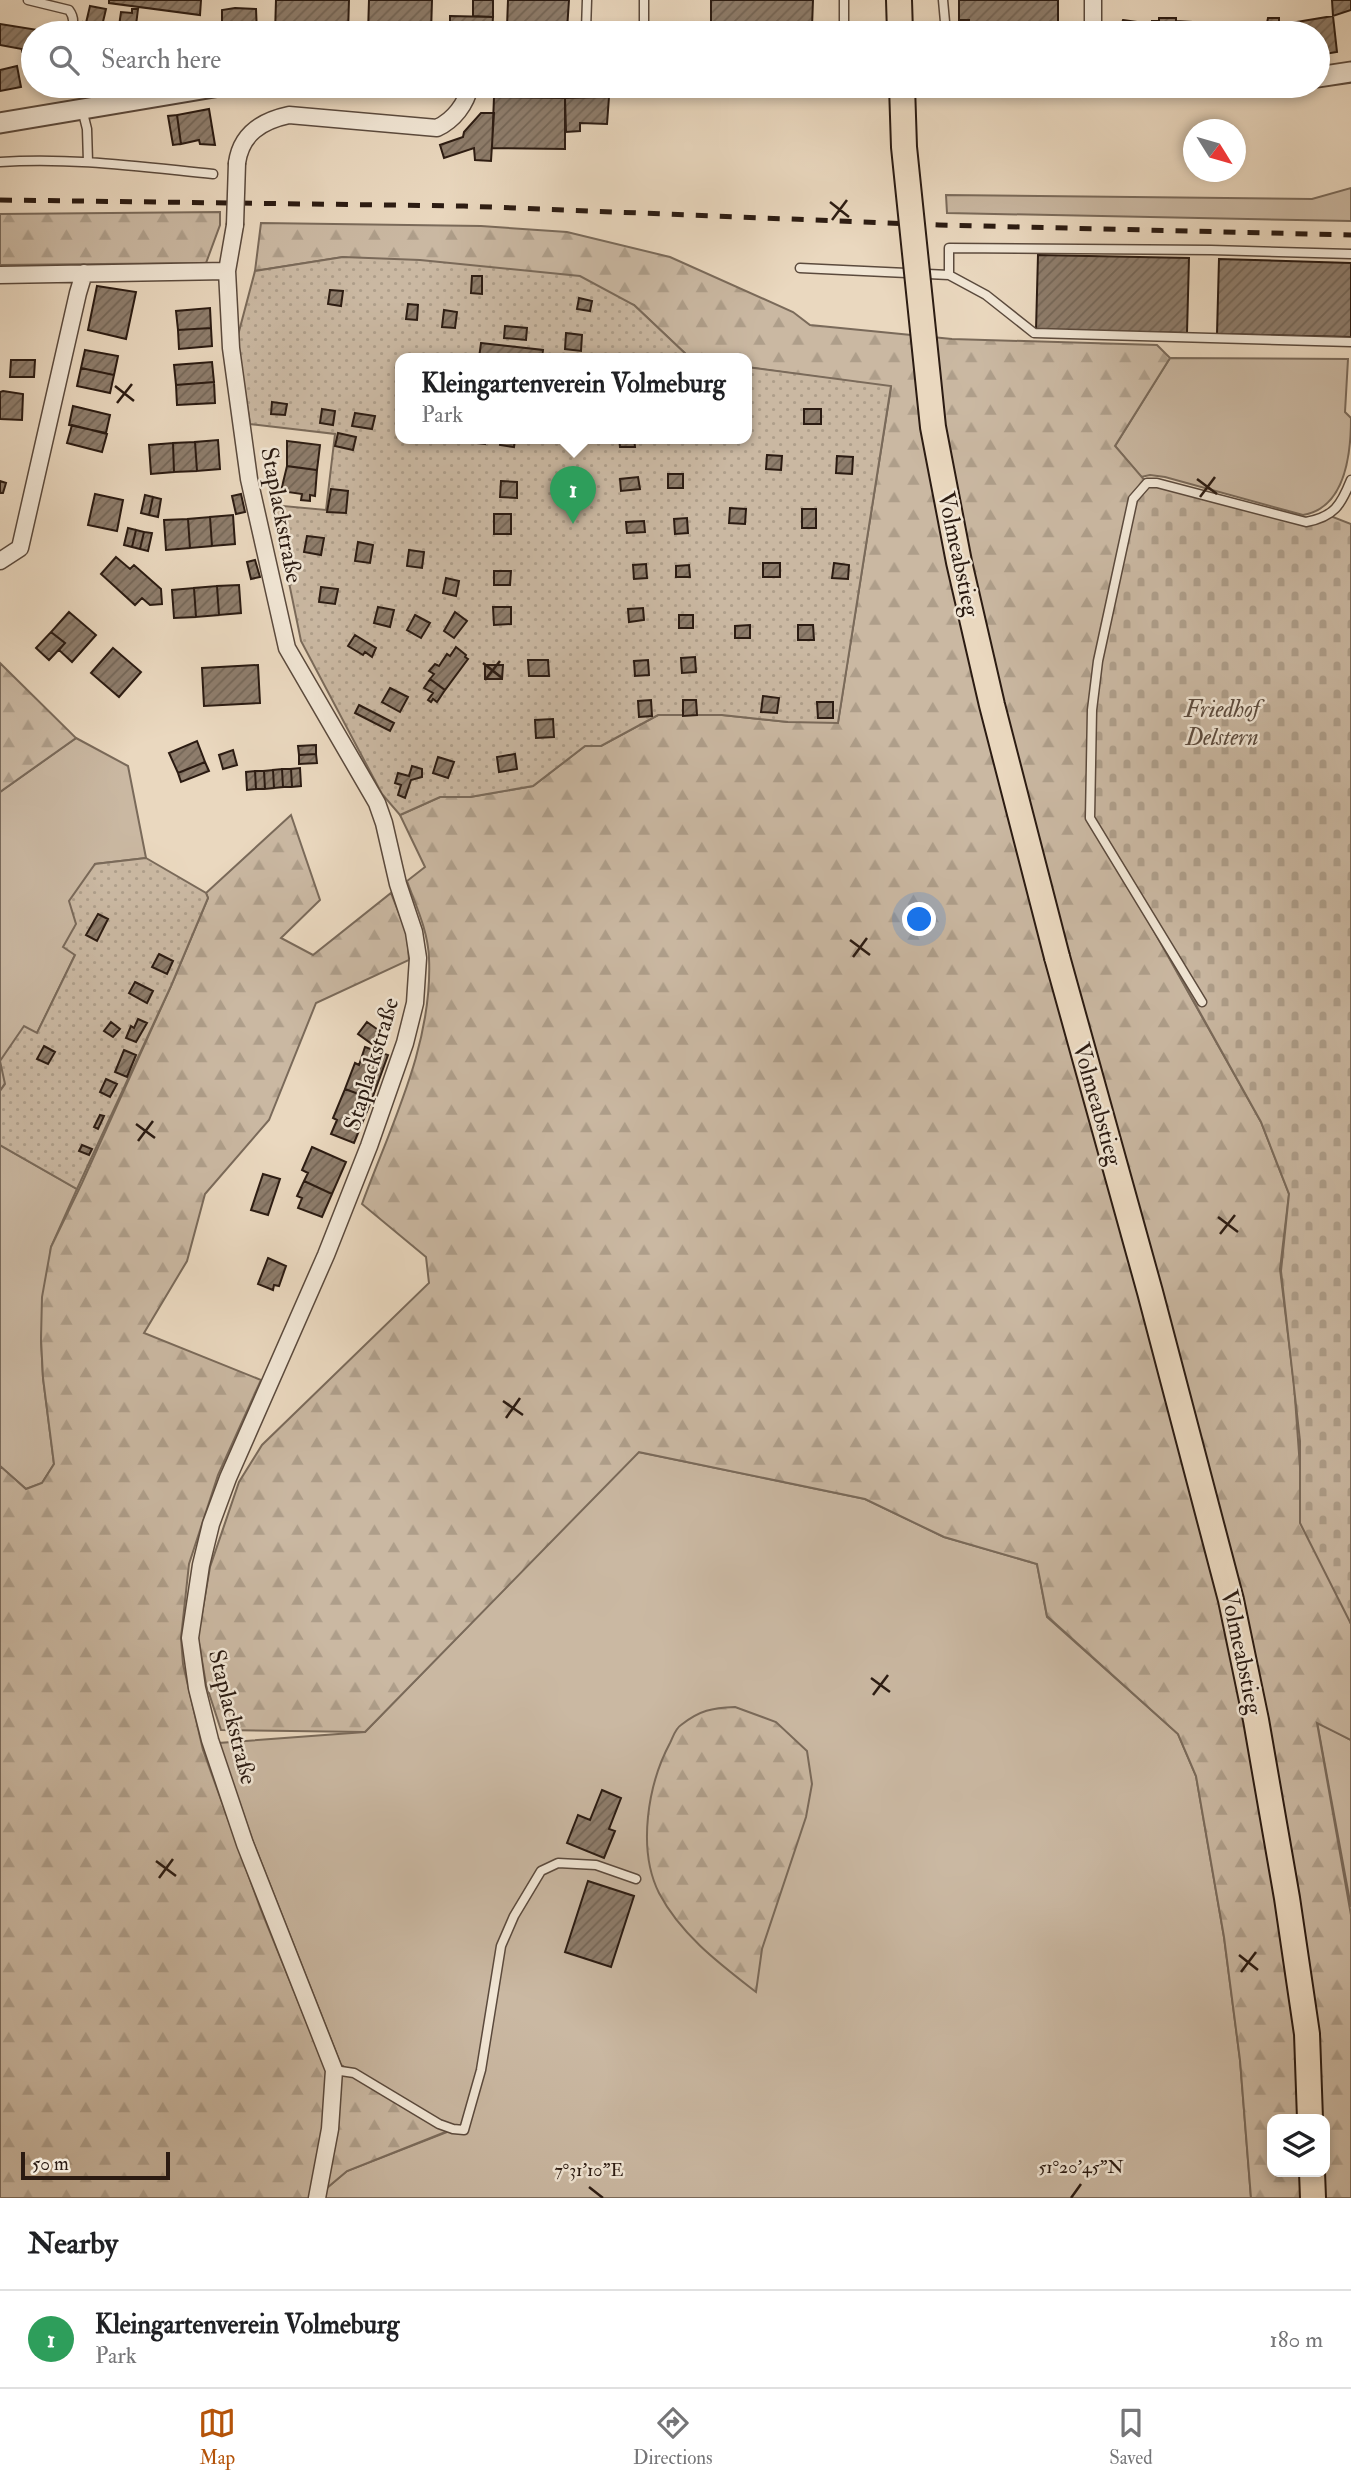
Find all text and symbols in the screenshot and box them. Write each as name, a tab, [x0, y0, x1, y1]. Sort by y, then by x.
search box	[21, 21, 1330, 98]
icon: search	[45, 41, 83, 79]
text: Search here	[101, 44, 221, 76]
north arrow	[1183, 119, 1246, 182]
popup	[395, 353, 752, 444]
text: Kleingartenverein Volmeburg	[421, 368, 726, 400]
text: Park	[421, 400, 463, 429]
street label: Staplackstraße	[253, 445, 310, 586]
pin: 1	[550, 466, 596, 524]
street label: Volmeabstieg	[930, 489, 987, 621]
park label: Friedhof Delstern	[1184, 694, 1266, 753]
your location	[902, 902, 936, 936]
street label: Staplackstraße	[337, 994, 406, 1135]
street label: Volmeabstieg	[1065, 1039, 1130, 1171]
street label: Volmeabstieg	[1213, 1587, 1270, 1719]
street label: Staplackstraße	[201, 1647, 264, 1788]
map controls	[1267, 2114, 1330, 2177]
button: layers	[1267, 2114, 1330, 2177]
scale bar	[21, 2149, 170, 2181]
text: 50 m	[32, 2152, 69, 2176]
text: 51°20'45"N	[1038, 2156, 1124, 2179]
text: 7°31'10"E	[555, 2159, 624, 2182]
text: Nearby	[28, 2225, 118, 2262]
text: Kleingartenverein Volmeburg	[95, 2309, 399, 2341]
text: 1	[47, 2325, 55, 2354]
text: 180 m	[1270, 2325, 1323, 2354]
text: Park	[95, 2341, 137, 2370]
tab: Map	[198, 2404, 236, 2470]
tab: Directions	[633, 2404, 713, 2470]
tab: Saved	[1109, 2404, 1153, 2470]

